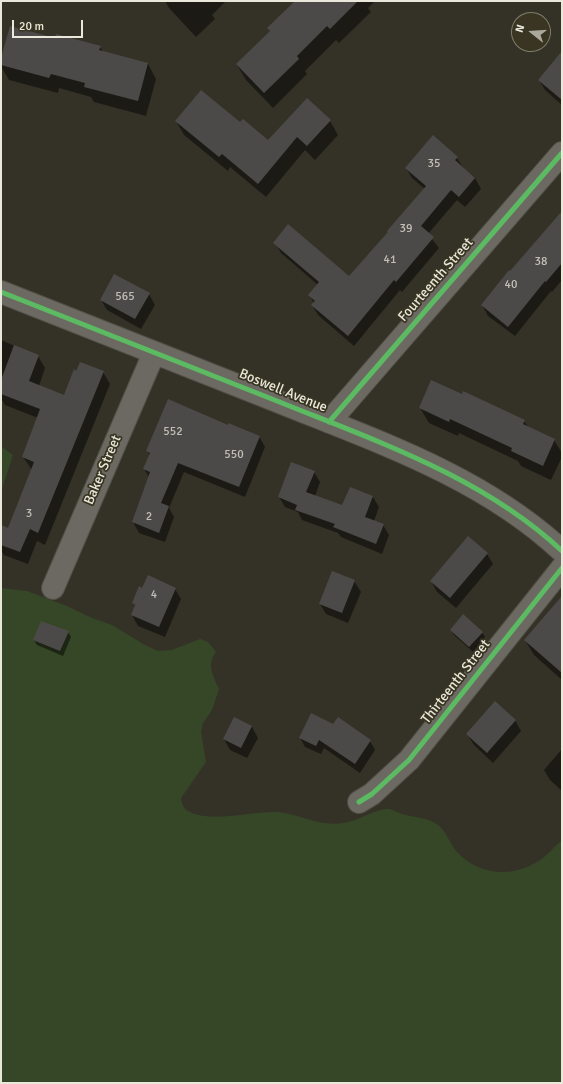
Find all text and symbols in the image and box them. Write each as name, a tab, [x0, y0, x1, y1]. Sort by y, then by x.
scale bar	[14, 12, 85, 38]
north arrow	[511, 12, 551, 52]
text: 20 m	[19, 19, 44, 34]
text: N	[513, 23, 527, 34]
house number: 35	[428, 157, 440, 171]
house number: 39	[400, 222, 412, 236]
street label: Fourteenth Street	[395, 235, 477, 325]
house number: 41	[384, 253, 396, 267]
house number: 38	[535, 255, 547, 269]
house number: 40	[505, 278, 517, 292]
house number: 565	[115, 290, 135, 304]
street label: Boswell Avenue	[236, 366, 330, 416]
house number: 552	[163, 425, 183, 439]
street label: Baker Street	[81, 433, 125, 507]
house number: 550	[224, 448, 244, 462]
house number: 3	[26, 507, 32, 521]
house number: 2	[146, 510, 152, 524]
house number: 4	[151, 588, 157, 602]
street label: Thirteenth Street	[418, 637, 494, 727]

